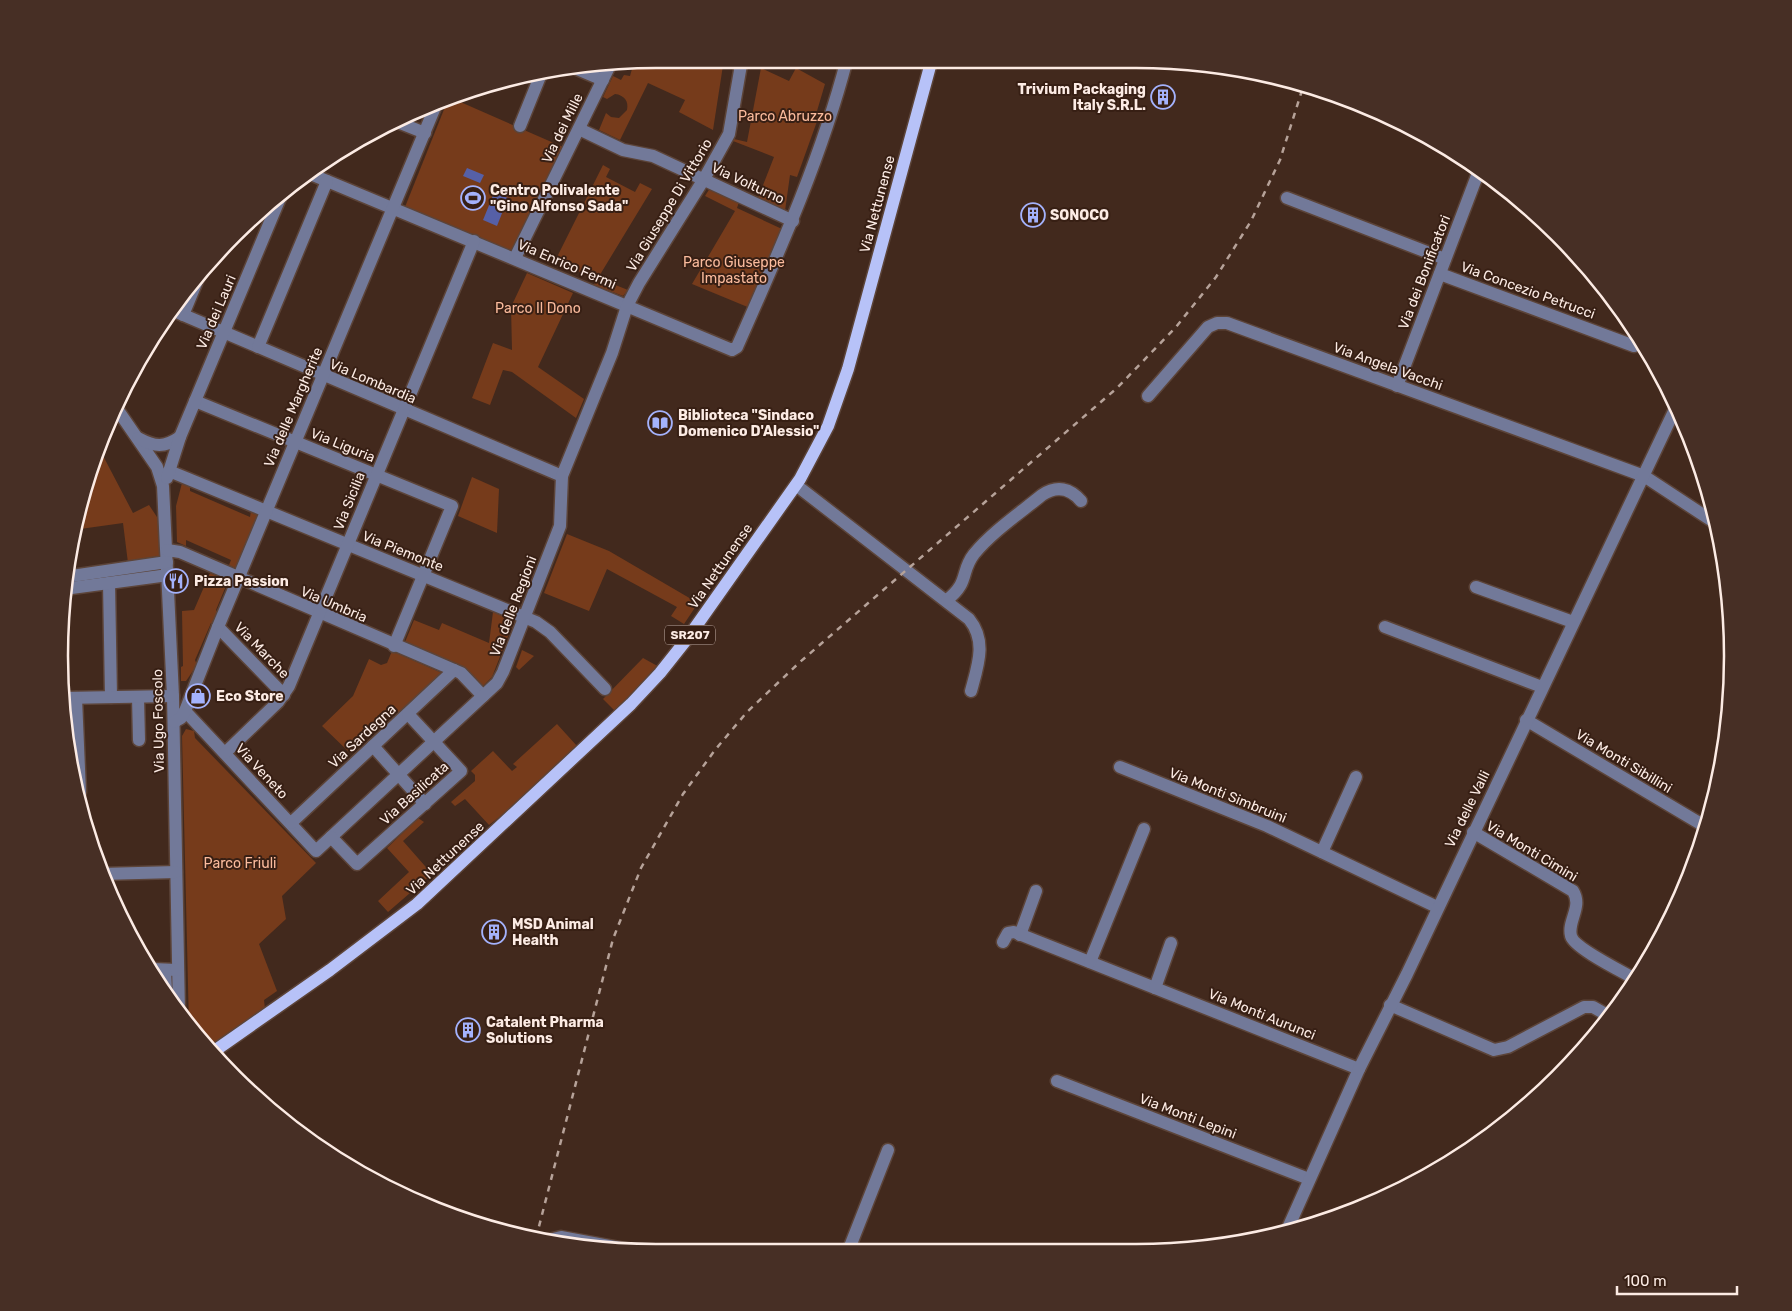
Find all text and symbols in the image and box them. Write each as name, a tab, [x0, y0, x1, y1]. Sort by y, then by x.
place label: Trivium Packaging Italy S.R.L.	[1018, 81, 1146, 114]
building icon: Trivium Packaging Italy S.R.L.	[1150, 84, 1176, 110]
street label: Via dei Mille	[538, 90, 587, 166]
park label: Parco Abruzzo	[738, 108, 832, 125]
street label: Via Giuseppe Di Vittorio	[623, 136, 716, 275]
street label: Via Nettunense	[856, 153, 899, 255]
street label: Via Volturno	[708, 159, 787, 208]
place label: Centro Polivalente "Gino Alfonso Sada"	[490, 182, 628, 215]
sports icon: Centro Polivalente "Gino Alfonso Sada"	[460, 185, 486, 211]
building icon: SONOCO	[1020, 202, 1046, 228]
place label: SONOCO	[1050, 207, 1109, 224]
street label: Via dei Bonificatori	[1395, 213, 1454, 332]
street label: Via Enrico Fermi	[515, 236, 619, 293]
park label: Parco Giuseppe Impastato	[683, 254, 785, 287]
street label: Via Concezio Petrucci	[1458, 258, 1597, 323]
street label: Via dei Lauri	[193, 272, 240, 352]
park label: Parco Il Dono	[495, 300, 581, 317]
street label: Via Angela Vacchi	[1331, 339, 1445, 394]
street label: Via delle Margherite	[260, 345, 326, 470]
street label: Via Lombardia	[327, 356, 419, 407]
place label: Biblioteca "Sindaco Domenico D'Alessio"	[678, 407, 819, 440]
library icon: Biblioteca "Sindaco Domenico D'Alessio"	[647, 410, 673, 436]
street label: Via Liguria	[308, 425, 378, 466]
street label: Via Sicilia	[330, 470, 369, 533]
street label: Via Nettunense	[685, 520, 756, 612]
street label: Via Piemonte	[360, 527, 446, 576]
street label: Via delle Regioni	[486, 553, 540, 659]
restaurant icon: Pizza Passion	[163, 568, 189, 594]
place label: Pizza Passion	[194, 573, 289, 590]
street label: Via Umbria	[298, 583, 370, 626]
street label: Via Marche	[231, 619, 293, 682]
road number: SR207	[665, 626, 715, 644]
street label: Via Ugo Foscolo	[149, 669, 168, 773]
shop icon: Eco Store	[185, 683, 211, 709]
place label: Eco Store	[216, 688, 284, 705]
street label: Via Sardegna	[325, 701, 400, 772]
street label: Via Monti Sibillini	[1572, 726, 1675, 797]
street label: Via Veneto	[232, 740, 292, 803]
street label: Via Basilicata	[376, 758, 452, 829]
street label: Via Monti Simbruini	[1166, 764, 1289, 827]
street label: Via delle Valli	[1441, 768, 1493, 851]
street label: Via Monti Cimini	[1483, 817, 1581, 885]
street label: Via Nettunense	[403, 818, 488, 899]
park label: Parco Friuli	[204, 855, 276, 872]
place label: MSD Animal Health	[512, 916, 594, 949]
building icon: MSD Animal Health	[481, 919, 507, 945]
street label: Via Monti Aurunci	[1206, 985, 1318, 1044]
place label: Catalent Pharma Solutions	[486, 1014, 604, 1047]
building icon: Catalent Pharma Solutions	[455, 1017, 481, 1043]
street label: Via Monti Lepini	[1137, 1090, 1239, 1143]
scale bar	[1617, 1264, 1737, 1296]
text: 100 m	[1624, 1272, 1666, 1290]

